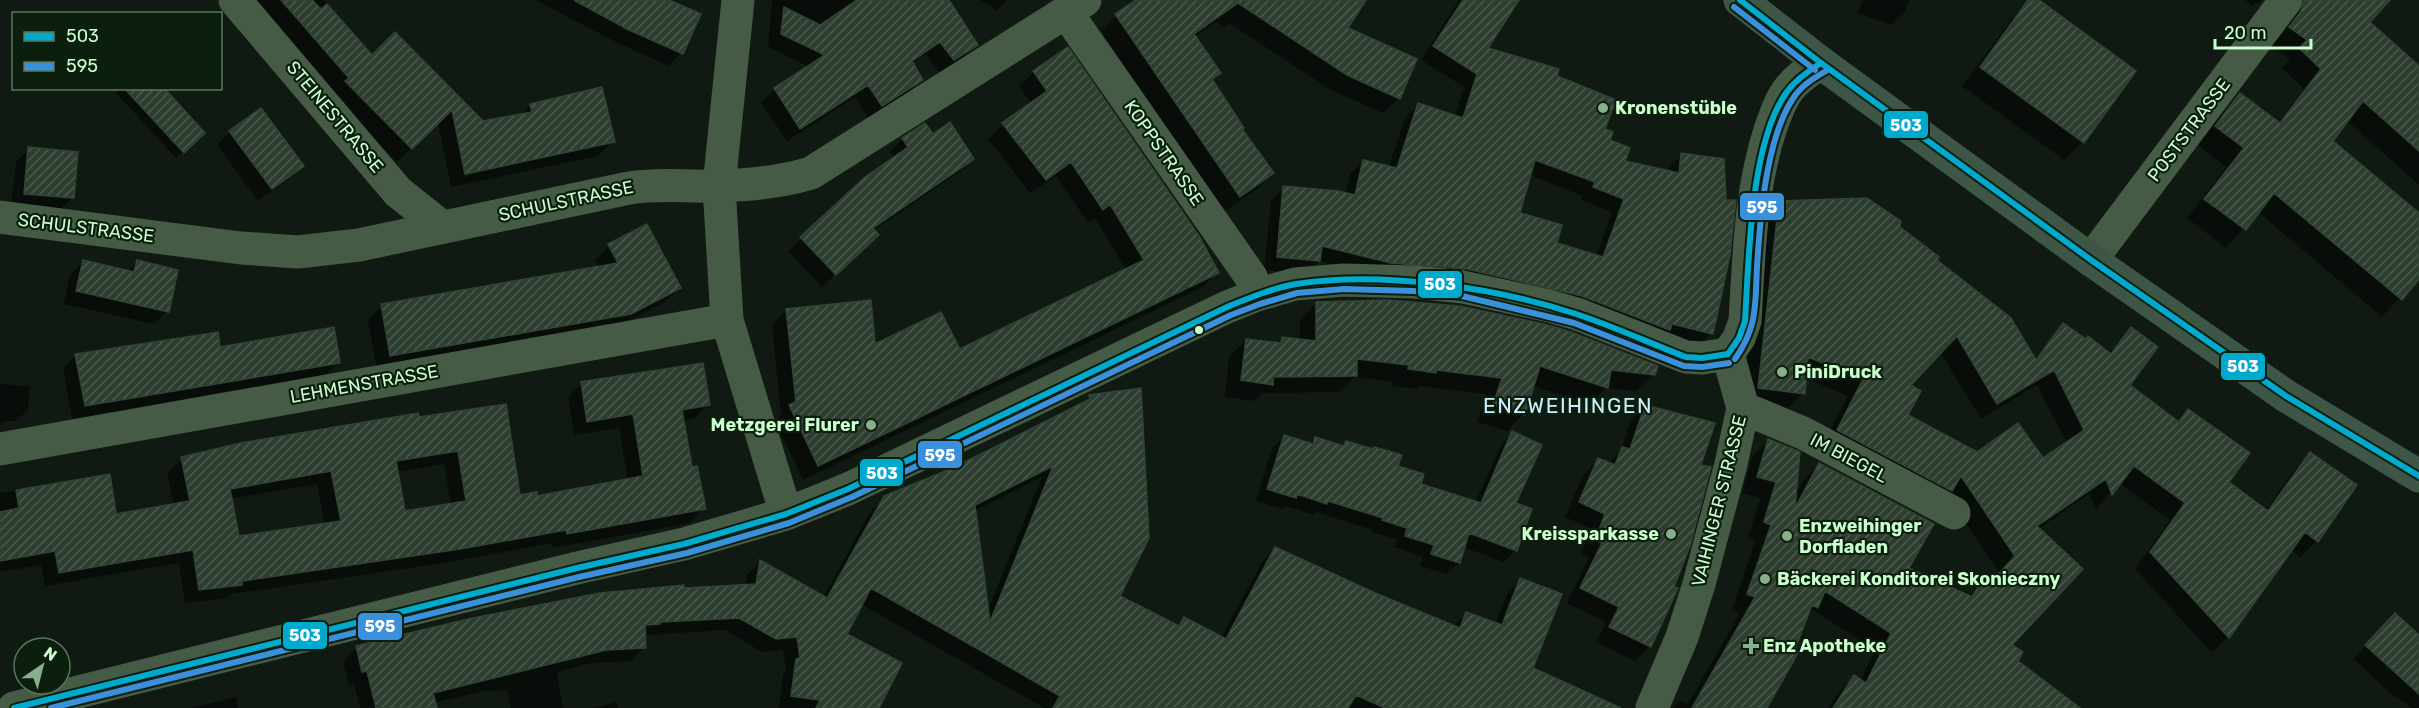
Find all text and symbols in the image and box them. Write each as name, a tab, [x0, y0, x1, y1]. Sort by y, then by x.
legend	[12, 12, 222, 90]
scale bar	[2215, 12, 2311, 50]
text: 20 m	[2224, 22, 2266, 44]
text: 503	[66, 25, 99, 47]
text: 595	[66, 55, 98, 77]
street label: STEINESTRASSE	[282, 57, 388, 177]
street label: POSTSTRASSE	[2143, 74, 2235, 186]
street label: KOPPSTRASSE	[1119, 96, 1209, 210]
place label: Kronenstüble	[1615, 97, 1737, 119]
marker: Kronenstüble	[1596, 101, 1610, 115]
line badge: 503	[1883, 110, 1929, 139]
text: 503	[1890, 116, 1922, 135]
street label: SCHULSTRASSE	[497, 176, 635, 226]
line badge: 595	[1739, 192, 1785, 221]
text: 595	[1747, 198, 1777, 217]
street label: SCHULSTRASSE	[17, 209, 155, 247]
line badge: 503	[1417, 270, 1463, 299]
text: 503	[1424, 275, 1456, 294]
unlabelled marker	[1193, 324, 1205, 336]
line badge: 503	[2220, 352, 2266, 381]
text: 503	[2227, 357, 2259, 376]
street label: LEHMENSTRASSE	[288, 360, 440, 408]
place label: PiniDruck	[1794, 361, 1882, 383]
marker: PiniDruck	[1775, 365, 1789, 379]
district label: ENZWEIHINGEN	[1483, 393, 1653, 418]
street label: VAIHINGER STRASSE	[1687, 413, 1751, 589]
place label: Metzgerei Flurer	[711, 414, 859, 436]
marker: Metzgerei Flurer	[864, 418, 878, 432]
street label: IM BIEGEL	[1806, 428, 1892, 488]
line badge: 595	[917, 440, 963, 469]
text: 595	[925, 446, 955, 465]
line badge: 503	[859, 458, 904, 487]
text: 503	[866, 464, 898, 483]
place label: Enzweihinger Dorfladen	[1799, 515, 1921, 558]
place label: Kreissparkasse	[1522, 523, 1659, 545]
marker: Kreissparkasse	[1664, 527, 1678, 541]
marker: Enzweihinger Dorfladen	[1780, 529, 1794, 543]
place label: Bäckerei Konditorei Skonieczny	[1777, 568, 2060, 590]
marker: Bäckerei Konditorei Skonieczny	[1758, 572, 1772, 586]
line badge: 595	[357, 612, 403, 641]
text: 595	[365, 617, 395, 636]
line badge: 503	[282, 621, 328, 650]
text: 503	[289, 626, 321, 645]
place label: Enz Apotheke	[1763, 635, 1887, 657]
north arrow	[12, 636, 72, 696]
marker: Enz Apotheke	[1744, 639, 1758, 653]
text: N	[40, 643, 60, 665]

